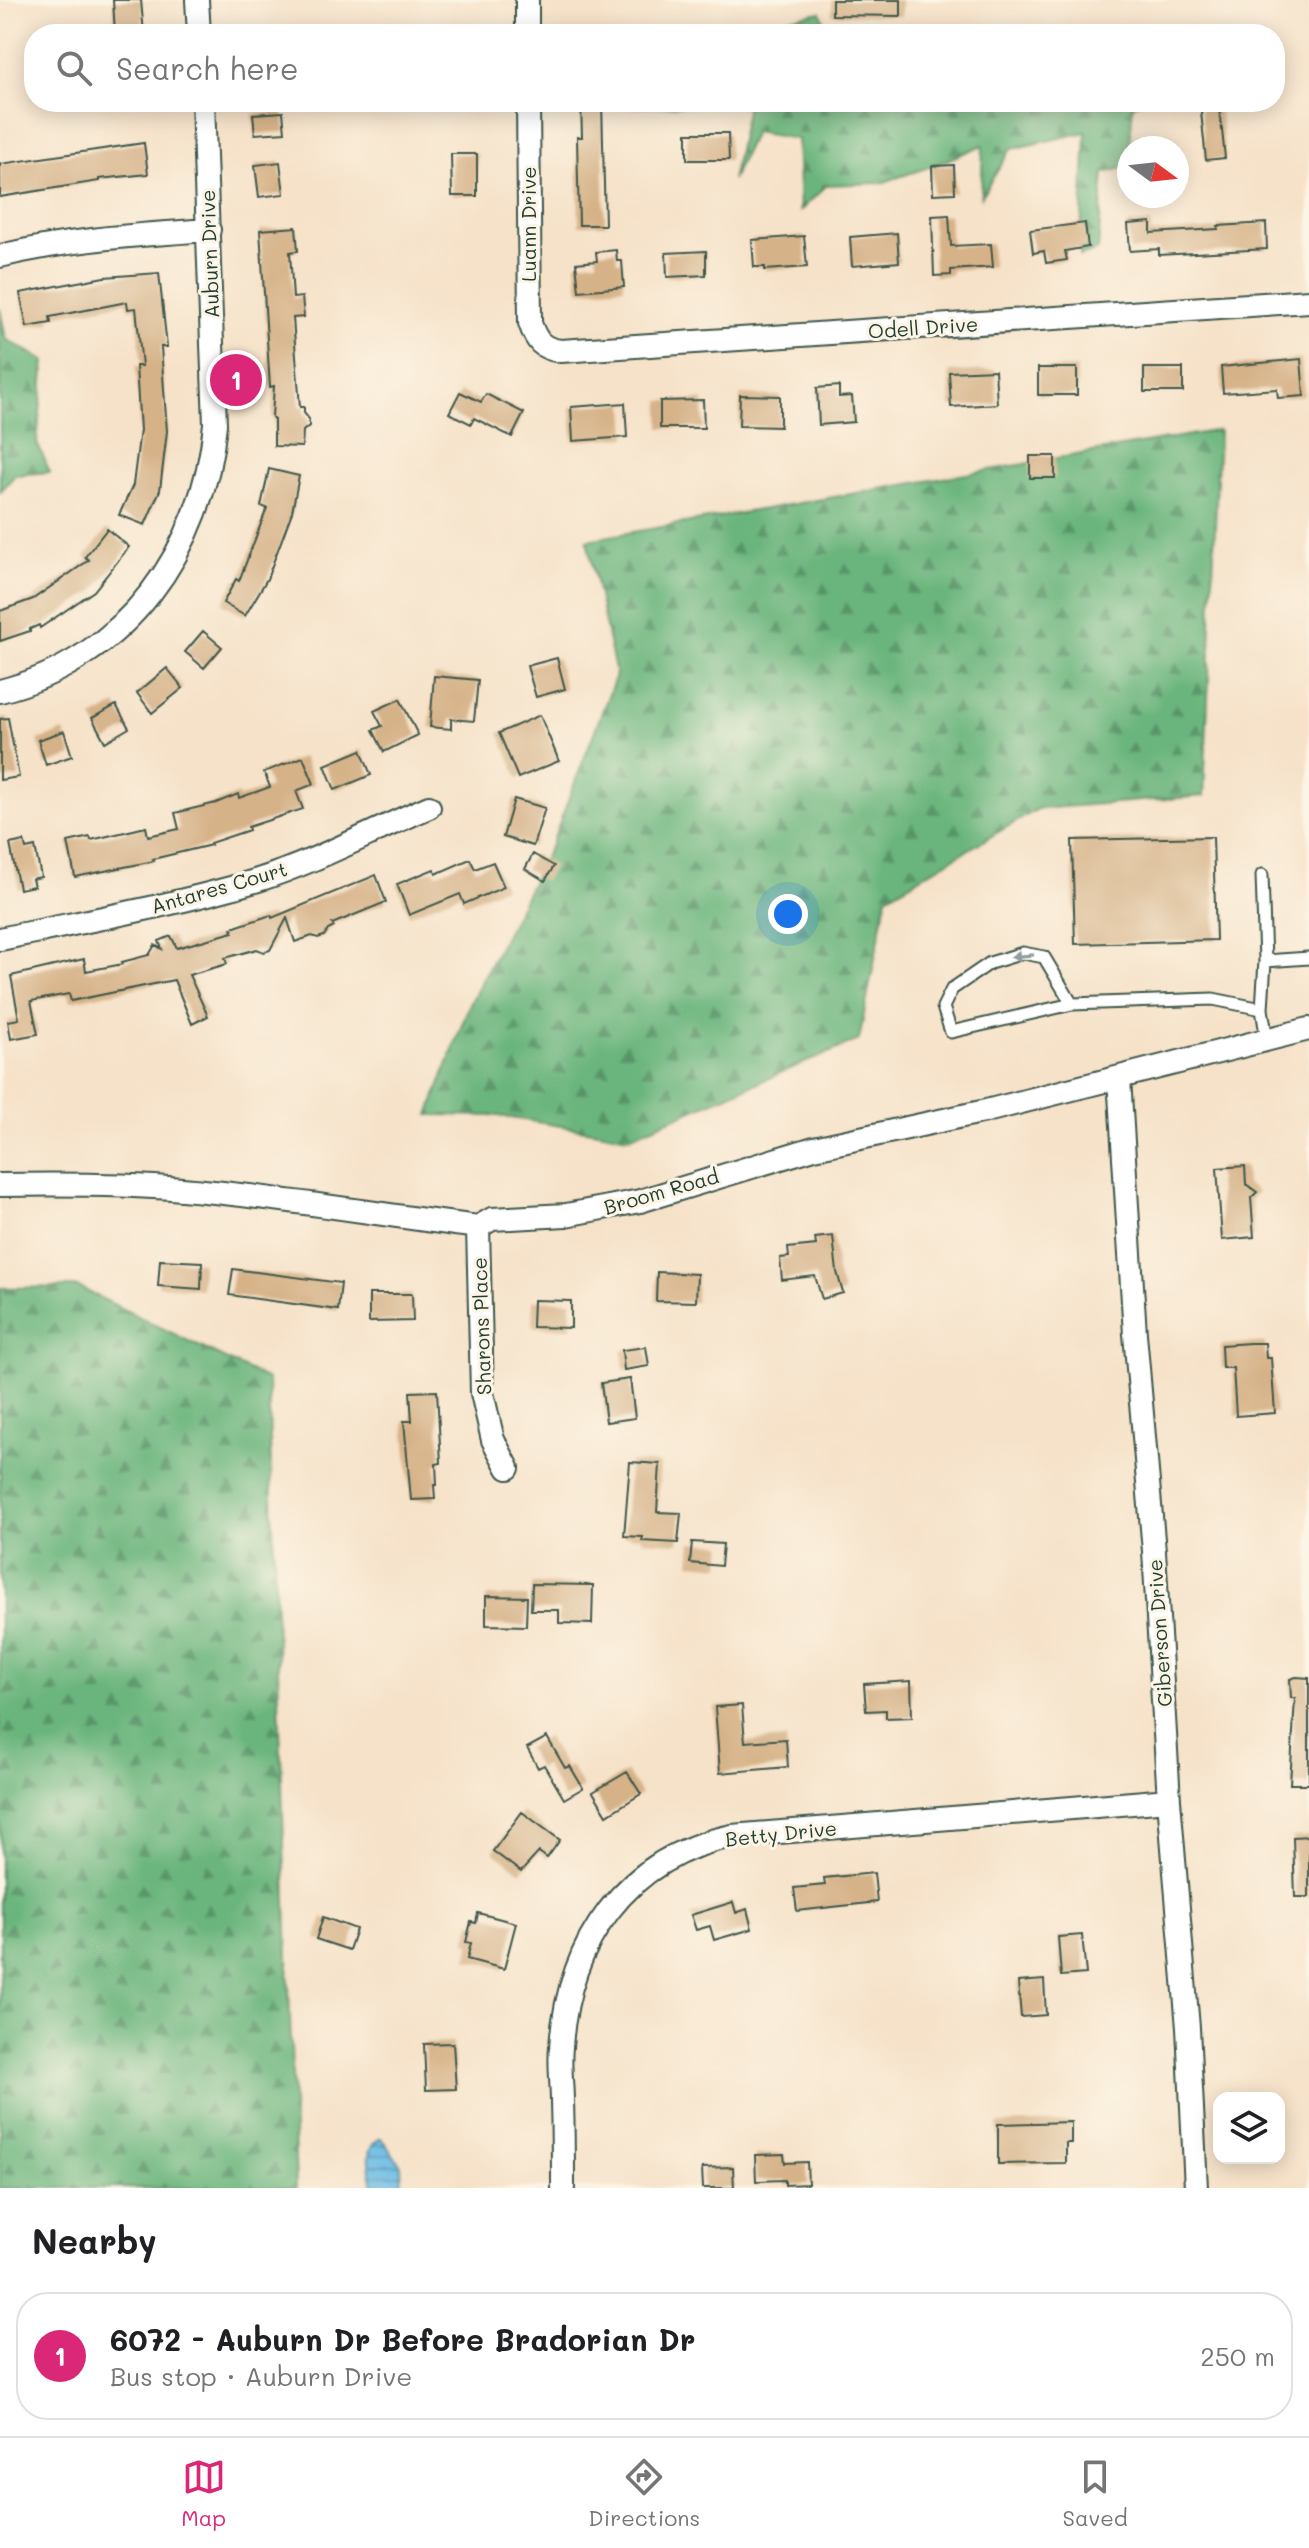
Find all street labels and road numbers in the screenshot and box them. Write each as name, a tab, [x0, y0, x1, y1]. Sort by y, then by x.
street label: Luann Drive	[515, 166, 541, 282]
street label: Auburn Drive	[194, 189, 224, 319]
street label: Odell Drive	[867, 310, 979, 344]
street label: Antares Court	[148, 855, 290, 919]
street label: Broom Road	[601, 1162, 721, 1220]
street label: Sharons Place	[466, 1257, 496, 1395]
street label: Giberson Drive	[1141, 1558, 1177, 1708]
street label: Betty Drive	[724, 1814, 838, 1852]

